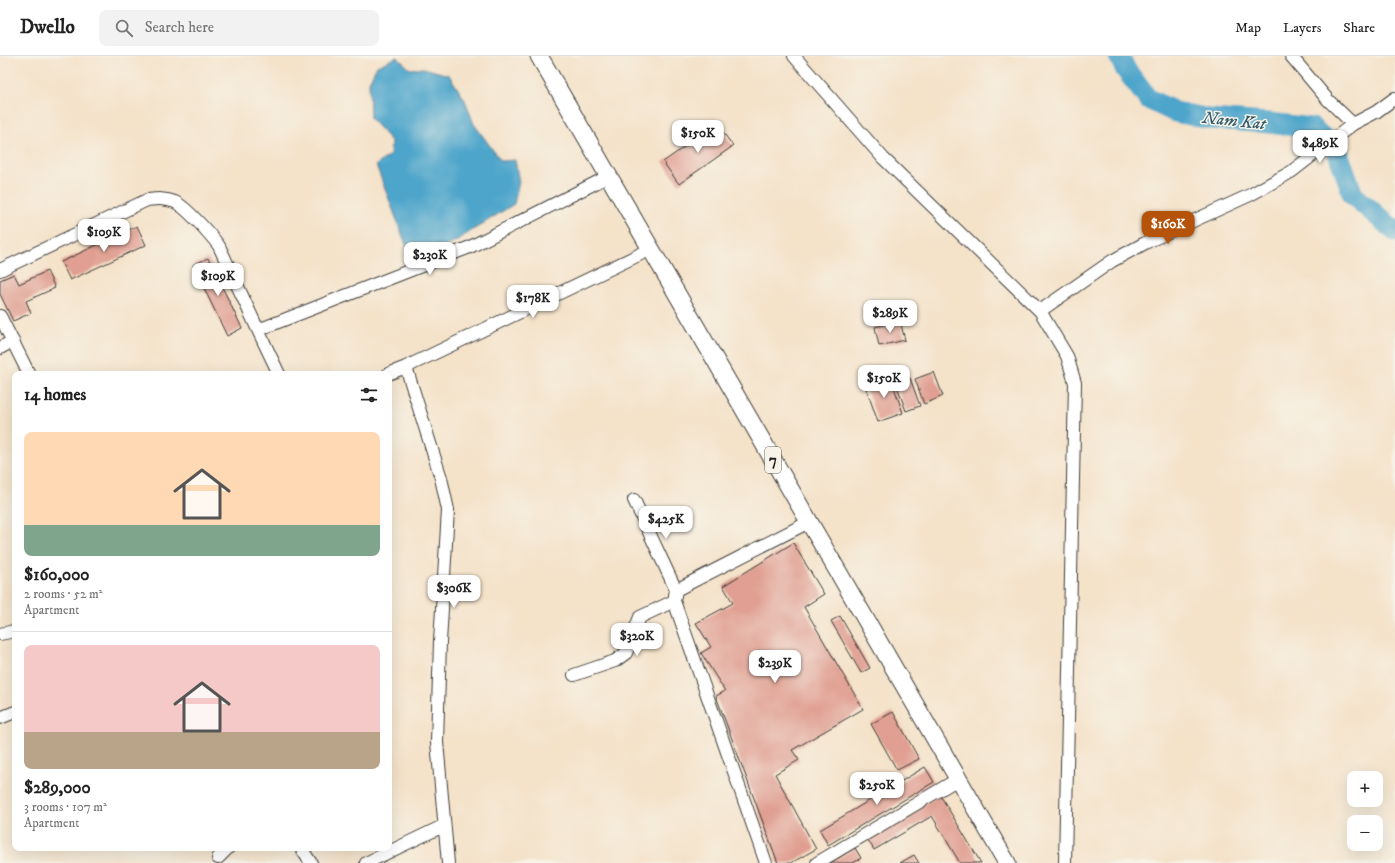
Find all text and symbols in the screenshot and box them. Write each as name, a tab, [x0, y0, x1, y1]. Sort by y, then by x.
search box	[99, 10, 379, 46]
text: Dwello	[20, 16, 75, 39]
icon: search	[113, 17, 135, 39]
text: Search here	[145, 18, 214, 37]
text: Map	[1235, 19, 1261, 37]
text: Layers	[1283, 19, 1321, 37]
text: Share	[1343, 19, 1375, 37]
water label: Nam Kat	[1200, 107, 1268, 135]
pin: $150K	[670, 120, 726, 154]
text: $150K	[681, 125, 715, 141]
pin: $489K	[1292, 130, 1348, 164]
text: $489K	[1302, 135, 1338, 151]
pin: $160K	[1140, 211, 1196, 245]
text: $160K	[1151, 216, 1185, 232]
pin: $109K	[76, 219, 132, 253]
text: $109K	[87, 224, 121, 240]
pin: $230K	[402, 242, 458, 276]
text: $230K	[413, 247, 447, 263]
pin: $109K	[190, 263, 246, 297]
text: $109K	[201, 268, 235, 284]
pin: $178K	[505, 285, 561, 319]
text: $178K	[516, 290, 550, 306]
pin: $289K	[862, 300, 918, 334]
text: $289K	[872, 305, 908, 321]
pin: $150K	[856, 365, 912, 399]
text: $150K	[867, 370, 901, 386]
text: 14 homes	[24, 384, 86, 406]
icon: filters	[358, 384, 380, 406]
road number: 7	[765, 447, 781, 473]
icon: home	[166, 458, 238, 530]
pin: $425K	[638, 506, 694, 540]
text: $425K	[648, 511, 684, 527]
text: $160,000	[24, 564, 89, 586]
pin: $306K	[426, 575, 482, 609]
text: $306K	[437, 580, 471, 596]
text: 2 rooms · 52 m²	[24, 586, 103, 602]
text: Apartment	[24, 602, 79, 618]
pin: $320K	[609, 623, 665, 657]
text: $320K	[620, 628, 654, 644]
pin: $239K	[747, 650, 803, 684]
text: $239K	[758, 655, 792, 671]
icon: home	[166, 671, 238, 743]
map controls	[1347, 771, 1383, 851]
button: +	[1347, 771, 1383, 807]
pin: $250K	[849, 772, 905, 806]
text: $289,000	[24, 777, 91, 799]
text: $250K	[859, 777, 895, 793]
text: 3 rooms · 107 m²	[24, 799, 107, 815]
text: Apartment	[24, 815, 79, 831]
button: −	[1347, 815, 1383, 851]

